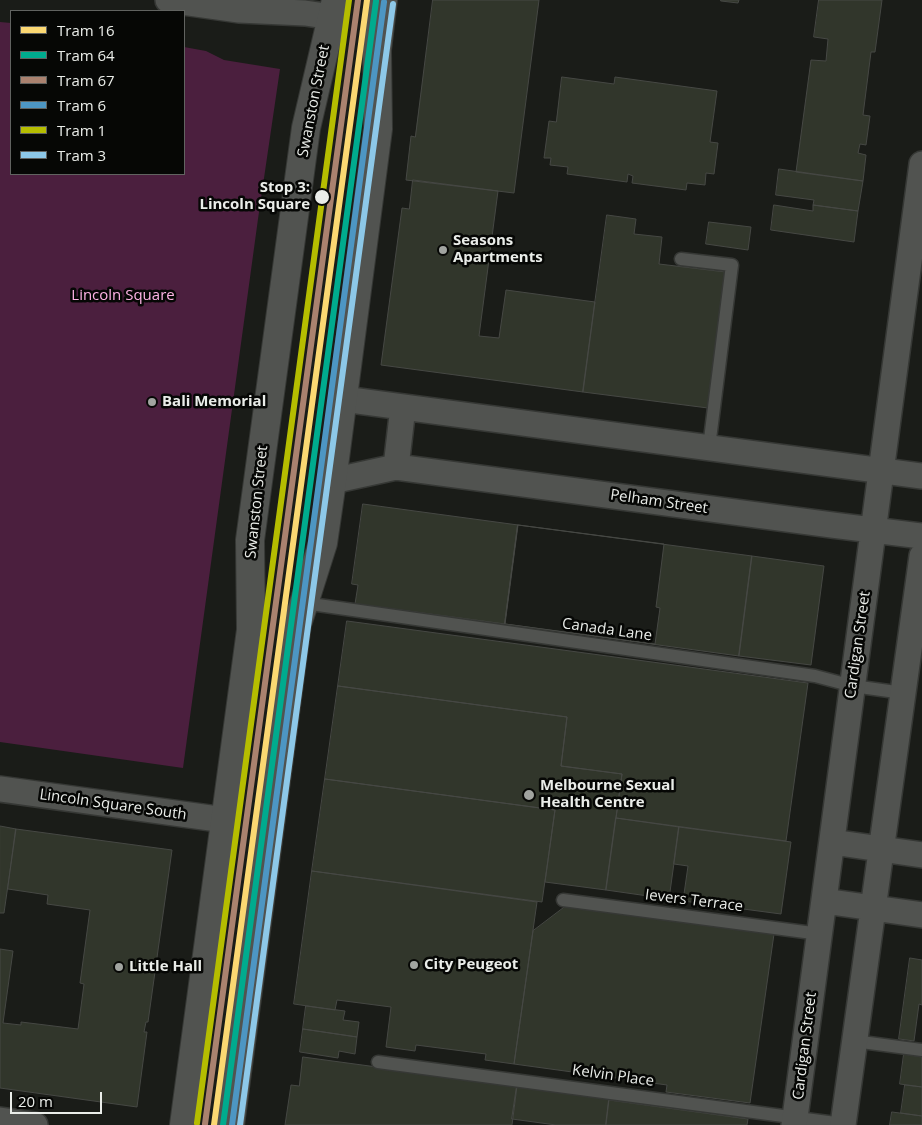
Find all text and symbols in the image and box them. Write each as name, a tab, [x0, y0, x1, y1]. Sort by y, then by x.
legend	[10, 10, 185, 175]
text: Tram 16	[57, 20, 115, 40]
street label: Swanston Street	[294, 43, 334, 159]
text: Tram 64	[57, 45, 115, 65]
text: Tram 67	[57, 70, 115, 90]
text: Tram 6	[57, 95, 106, 115]
text: Tram 1	[57, 120, 106, 140]
text: Tram 3	[57, 145, 106, 165]
place label: Stop 3: Lincoln Square	[199, 179, 310, 214]
marker: Stop 3: Lincoln Square	[313, 188, 331, 206]
place label: Seasons Apartments	[453, 232, 543, 267]
marker: Seasons Apartments	[437, 244, 449, 256]
park label: Lincoln Square	[71, 287, 175, 305]
place label: Bali Memorial	[162, 393, 266, 411]
marker: Bali Memorial	[146, 396, 158, 408]
street label: Swanston Street	[242, 444, 272, 560]
street label: Pelham Street	[609, 486, 709, 518]
street label: Cardigan Street	[842, 590, 874, 700]
street label: Canada Lane	[561, 615, 653, 645]
place label: Melbourne Sexual Health Centre	[540, 777, 675, 812]
street label: Lincoln Square South	[38, 786, 188, 824]
marker: Melbourne Sexual Health Centre	[522, 788, 536, 802]
street label: Ievers Terrace	[644, 886, 744, 916]
place label: City Peugeot	[424, 956, 518, 974]
place label: Little Hall	[129, 958, 202, 976]
marker: City Peugeot	[408, 959, 420, 971]
marker: Little Hall	[113, 961, 125, 973]
street label: Cardigan Street	[789, 991, 821, 1101]
street label: Kelvin Place	[571, 1061, 655, 1091]
scale bar	[12, 1082, 105, 1114]
text: 20 m	[18, 1091, 53, 1111]

